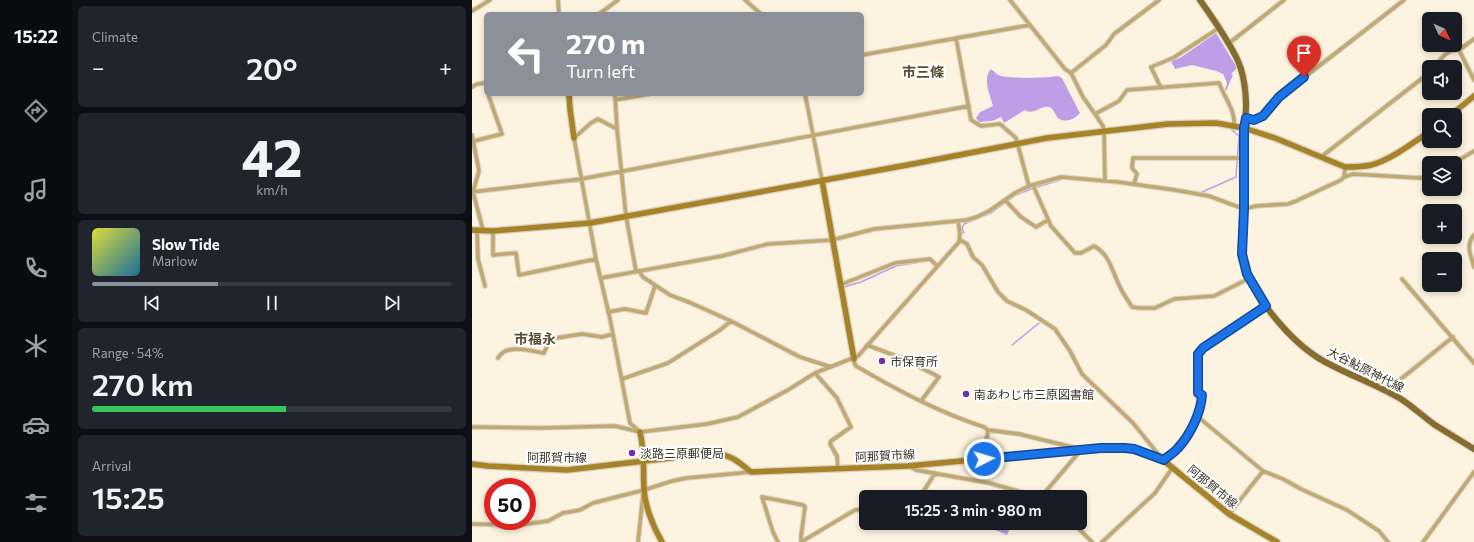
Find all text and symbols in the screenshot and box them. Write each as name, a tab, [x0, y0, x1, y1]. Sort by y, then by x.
north arrow	[1422, 12, 1462, 52]
map controls	[1422, 12, 1462, 292]
text: 15:22	[14, 25, 58, 47]
text: 270 m	[566, 26, 645, 60]
icon: left	[500, 28, 552, 80]
text: Climate	[92, 29, 138, 45]
pin	[1287, 36, 1321, 77]
icon: arrive	[1293, 42, 1315, 64]
text: 20°	[246, 49, 297, 86]
text: −	[92, 54, 105, 81]
text: +	[439, 54, 452, 81]
text: Turn left	[566, 60, 635, 82]
button: sound	[1422, 60, 1462, 100]
district label: 市三條	[902, 63, 944, 80]
icon: directions	[22, 97, 50, 125]
button: search	[1422, 108, 1462, 148]
text: 42	[241, 124, 303, 188]
button: layers	[1422, 156, 1462, 196]
icon: music	[22, 176, 50, 204]
text: km/h	[256, 182, 288, 198]
button: +	[1422, 204, 1462, 244]
text: Slow Tide	[152, 235, 220, 253]
button: −	[1422, 252, 1462, 292]
text: Marlow	[152, 253, 198, 269]
icon: phone	[22, 254, 50, 282]
icon: previous	[141, 292, 163, 314]
icon: pause	[261, 292, 283, 314]
icon: next	[381, 292, 403, 314]
district label: 市福永	[514, 330, 556, 347]
icon: climate	[22, 332, 50, 360]
street label: 大谷鮎原神代線	[1325, 344, 1407, 394]
text: Range · 54%	[92, 345, 163, 361]
place label: 市保育所	[890, 354, 938, 368]
marker: 市保育所	[877, 356, 887, 366]
text: 270 km	[92, 365, 194, 402]
place label: 南あわじ市三原図書館	[974, 387, 1094, 401]
marker: 南あわじ市三原図書館	[961, 389, 971, 399]
icon: car	[22, 411, 50, 439]
position arrow	[963, 438, 1005, 480]
place label: 淡路三原郵便局	[640, 446, 724, 460]
street label: 阿那賀市線	[855, 446, 915, 464]
marker: 淡路三原郵便局	[627, 448, 637, 458]
street label: 阿那賀市線	[527, 450, 587, 464]
text: Arrival	[92, 458, 131, 474]
street label: 阿那賀市線	[1185, 462, 1241, 510]
text: 15:25	[92, 478, 165, 515]
speed limit sign: 50	[484, 478, 536, 530]
icon: filters	[22, 489, 50, 517]
text: 15:25 · 3 min · 980 m	[904, 501, 1042, 519]

